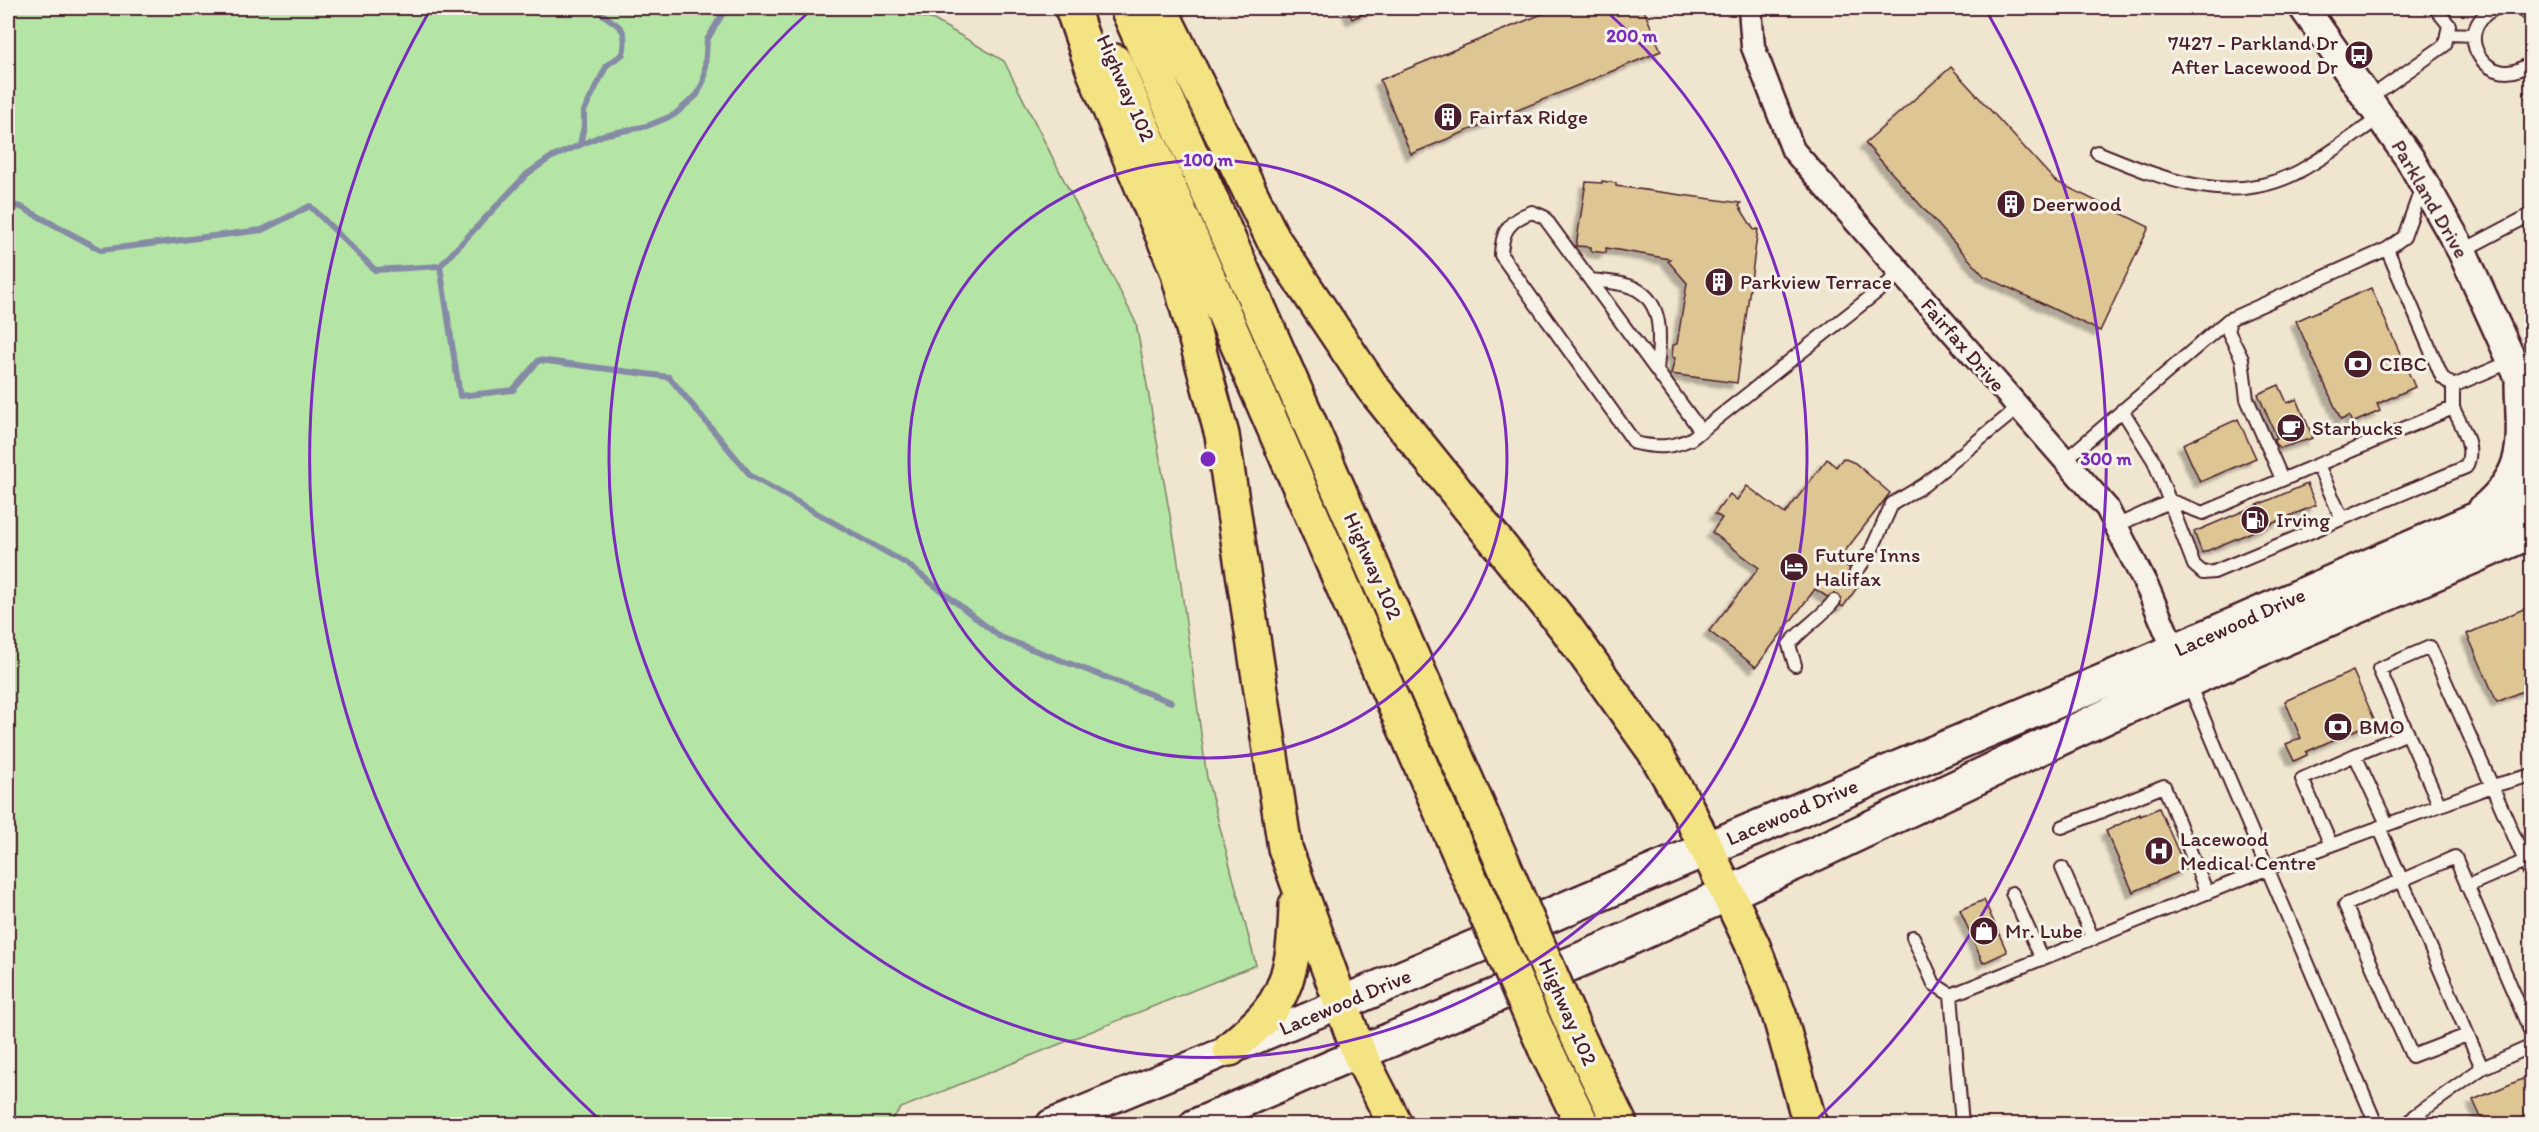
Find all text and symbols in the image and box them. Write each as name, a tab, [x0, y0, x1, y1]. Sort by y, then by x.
text: 200 m	[1607, 25, 1658, 47]
street label: Highway 102	[1092, 30, 1161, 145]
place label: 7427 - Parkland Dr After Lacewood Dr	[2168, 30, 2339, 79]
bus stop icon: 7427 - Parkland Dr After Lacewood Dr	[2343, 39, 2375, 71]
building icon: Fairfax Ridge	[1432, 101, 1464, 133]
place label: Fairfax Ridge	[1469, 104, 1588, 129]
street label: Parkland Drive	[2386, 135, 2474, 262]
text: 100 m	[1183, 149, 1234, 171]
building icon: Deerwood	[1995, 188, 2027, 220]
place label: Deerwood	[2032, 191, 2122, 216]
building icon: Parkview Terrace	[1703, 266, 1735, 298]
place label: Parkview Terrace	[1740, 269, 1892, 294]
street label: Fairfax Drive	[1916, 293, 2011, 397]
bank icon: CIBC	[2342, 348, 2374, 380]
place label: CIBC	[2379, 351, 2427, 376]
cafe icon: Starbucks	[2275, 412, 2307, 444]
place label: Starbucks	[2312, 415, 2403, 440]
text: 300 m	[2080, 448, 2132, 470]
centre of rings	[1198, 449, 1218, 469]
fuel station icon: Irving	[2239, 504, 2271, 536]
place label: Irving	[2276, 507, 2330, 532]
street label: Highway 102	[1339, 508, 1408, 623]
place label: Future Inns Halifax	[1815, 542, 1920, 591]
hotel icon: Future Inns Halifax	[1778, 551, 1810, 583]
street label: Lacewood Drive	[2170, 582, 2309, 662]
bank icon: BMO	[2322, 711, 2354, 743]
place label: BMO	[2359, 714, 2405, 739]
street label: Lacewood Drive	[1722, 773, 1861, 851]
place label: Lacewood Medical Centre	[2180, 826, 2316, 875]
hospital icon: Lacewood Medical Centre	[2143, 835, 2175, 867]
shop icon: Mr. Lube	[1968, 915, 2000, 947]
place label: Mr. Lube	[2005, 918, 2083, 943]
street label: Highway 102	[1534, 954, 1603, 1069]
street label: Lacewood Drive	[1275, 963, 1414, 1041]

